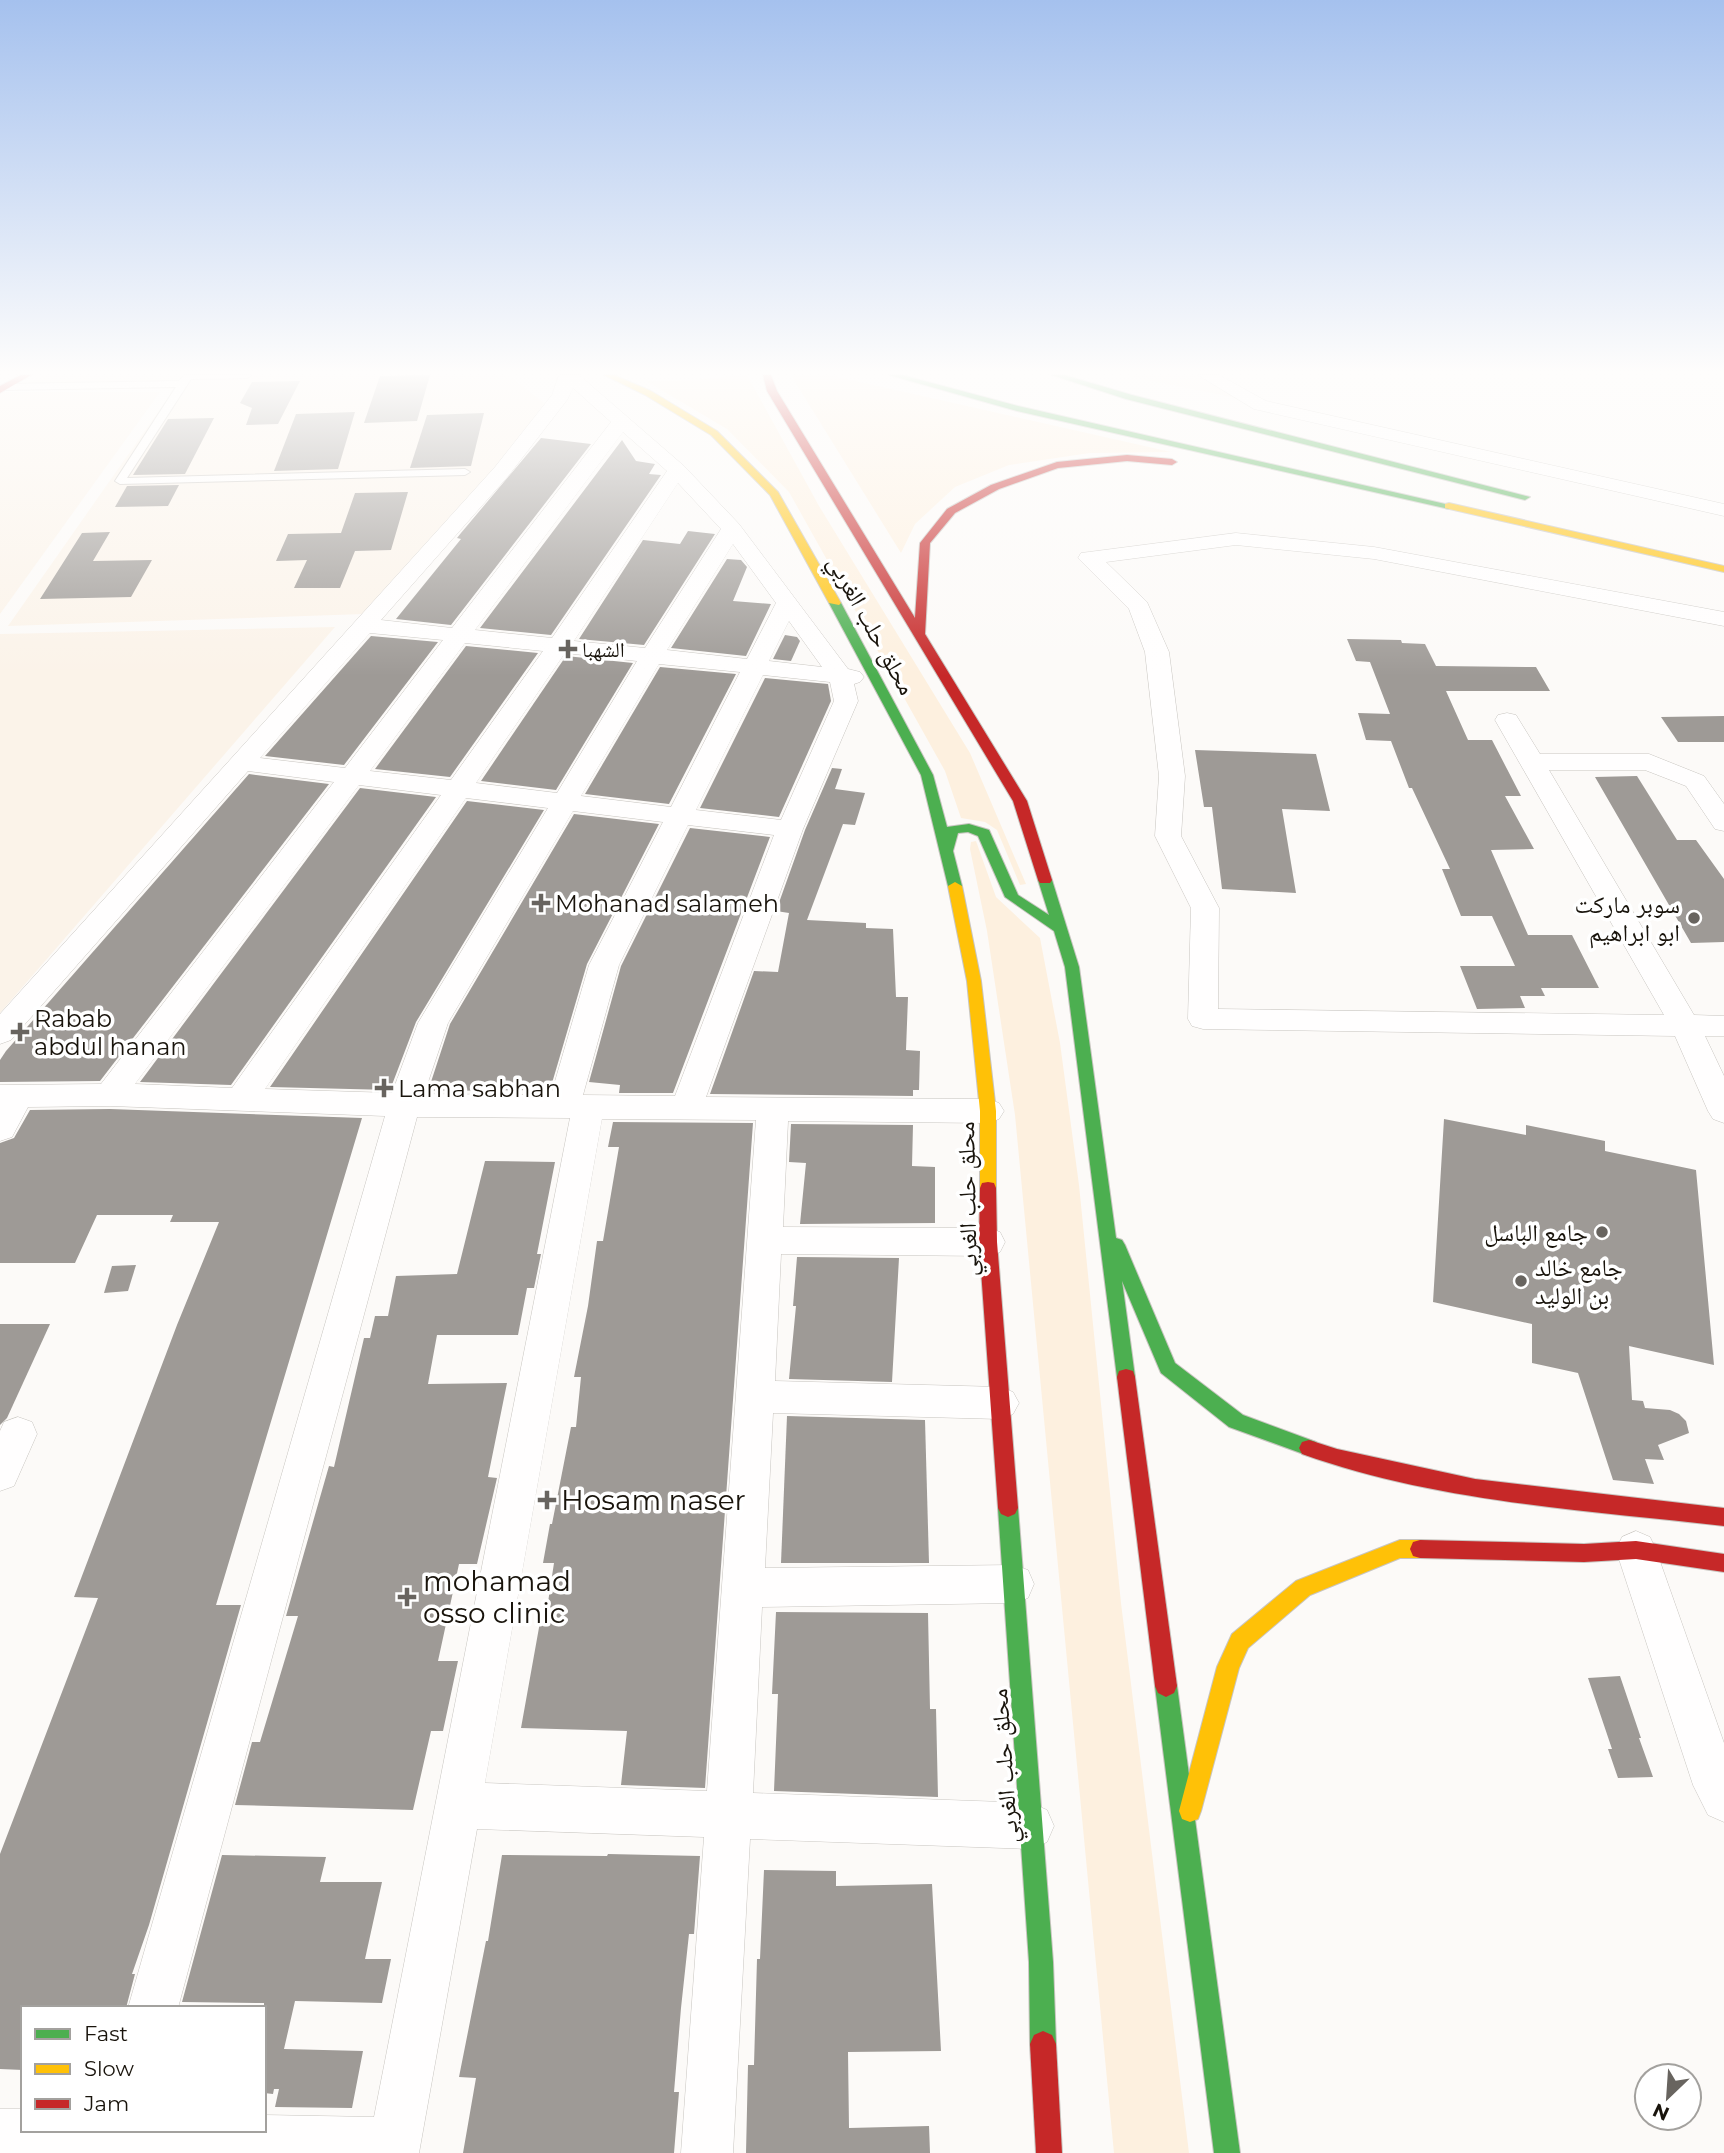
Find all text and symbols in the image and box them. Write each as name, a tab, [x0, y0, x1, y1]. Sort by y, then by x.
street label: محلق حلب الغربي	[817, 550, 922, 702]
place label: الشهبا	[582, 637, 625, 662]
marker: الشهبا	[560, 641, 576, 657]
place label: Mohanad salameh	[555, 889, 779, 918]
place label: سوبر ماركت ابو ابراهيم	[1575, 890, 1680, 949]
marker: Mohanad salameh	[533, 895, 549, 911]
marker: سوبر ماركت ابو ابراهيم	[1686, 910, 1702, 926]
place label: Rabab abdul hanan	[34, 1004, 187, 1061]
marker: Rabab abdul hanan	[12, 1024, 28, 1040]
place label: Lama sabhan	[398, 1074, 561, 1103]
marker: Lama sabhan	[376, 1080, 392, 1096]
street label: محلق حلب الغربي	[951, 1121, 988, 1277]
place label: جامع الباسل	[1484, 1218, 1588, 1248]
marker: جامع الباسل	[1594, 1224, 1610, 1240]
place label: جامع خالد بن الوليد	[1535, 1253, 1623, 1310]
marker: جامع خالد بن الوليد	[1513, 1273, 1529, 1289]
place label: Hosam naser	[561, 1483, 746, 1517]
marker: Hosam naser	[539, 1492, 555, 1508]
place label: mohamad osso clinic	[423, 1564, 571, 1630]
marker: mohamad osso clinic	[397, 1587, 417, 1607]
street label: محلق حلب الغربي	[984, 1687, 1029, 1844]
legend	[21, 2006, 266, 2132]
text: Fast	[84, 2021, 128, 2046]
text: Slow	[84, 2056, 134, 2081]
north arrow	[1633, 2062, 1703, 2132]
text: Jam	[83, 2091, 129, 2116]
text: N	[1649, 2098, 1673, 2126]

